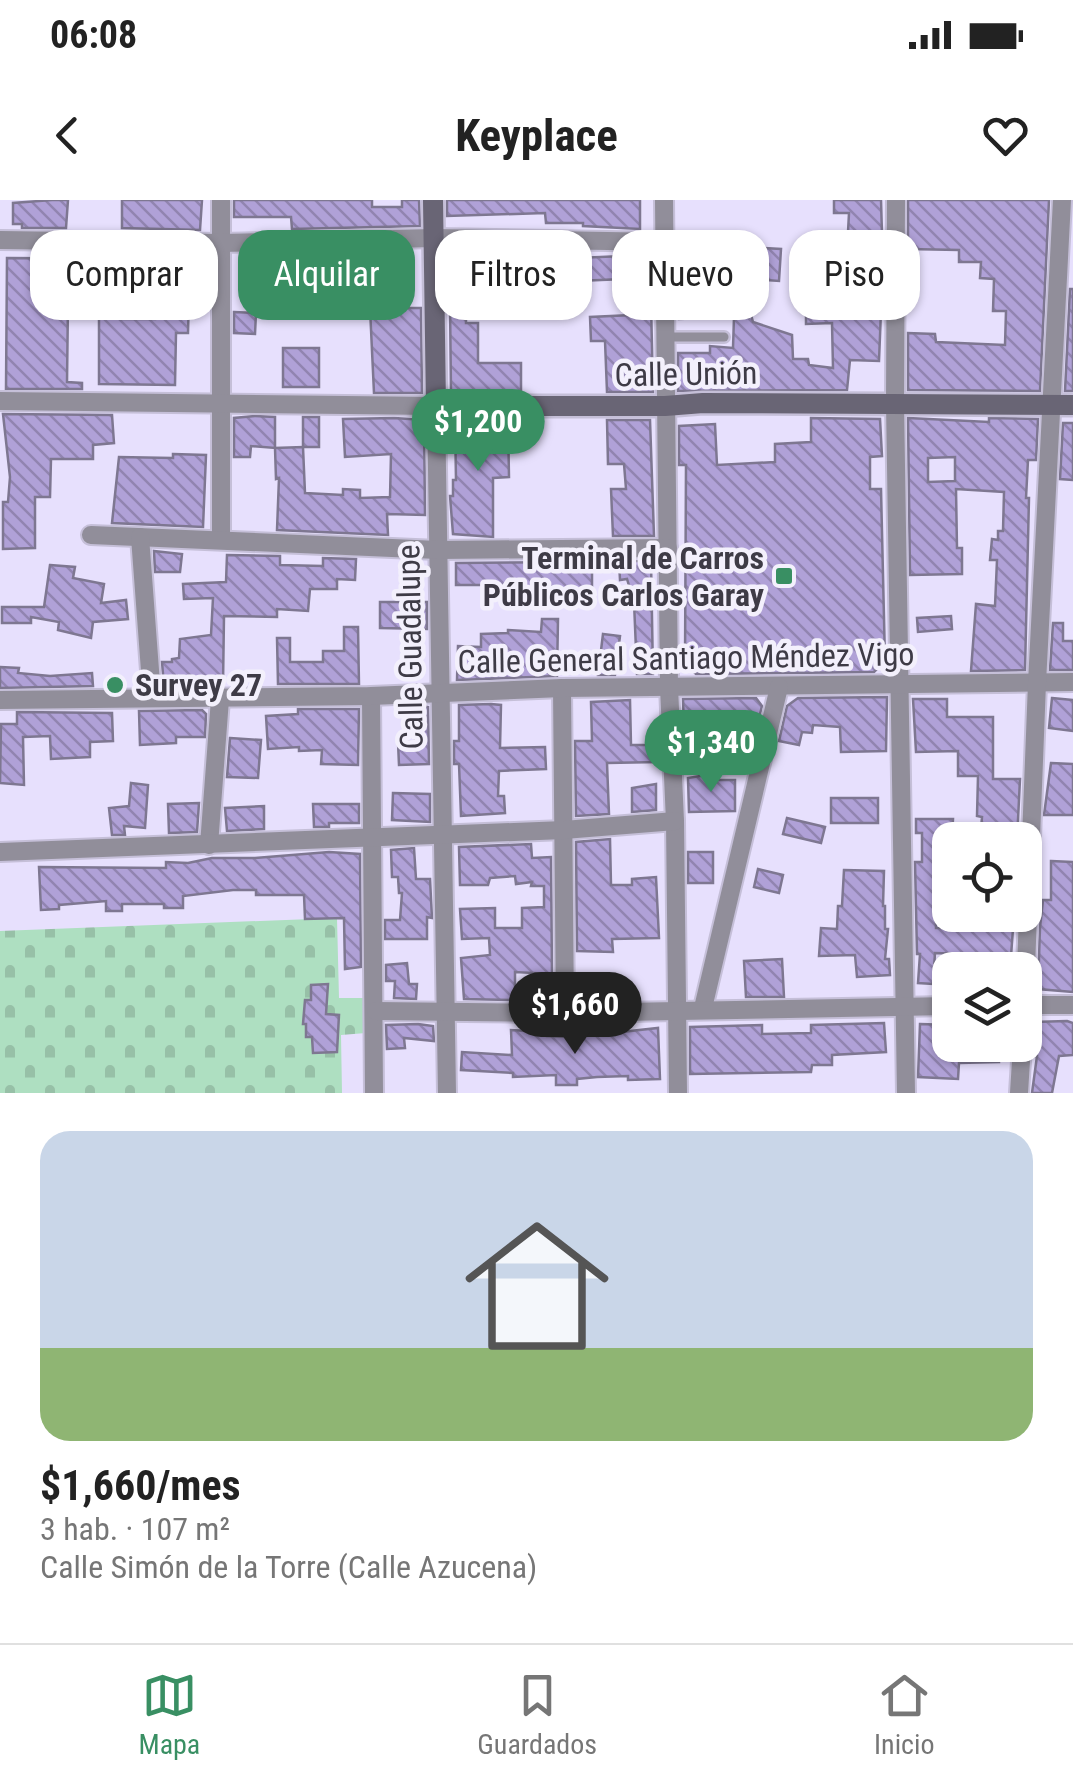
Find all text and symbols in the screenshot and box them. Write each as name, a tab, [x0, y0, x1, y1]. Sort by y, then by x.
text: 06:08	[50, 13, 137, 57]
icon: back	[40, 108, 95, 163]
icon: heart	[978, 108, 1033, 163]
text: Keyplace	[455, 109, 618, 162]
chip: Comprar	[30, 230, 218, 320]
chip: Alquilar	[238, 230, 415, 320]
chip: Filtros	[435, 230, 592, 320]
chip: Nuevo	[612, 230, 769, 320]
chip: Piso	[789, 230, 920, 320]
street label: Calle Unión	[614, 354, 758, 394]
pin: $1,200	[397, 389, 559, 474]
text: $1,200	[434, 402, 522, 440]
place label: Terminal de Carros Públicos Carlos Garay	[483, 539, 764, 614]
street label: Calle Guadalupe	[389, 544, 431, 750]
marker: Terminal de Carros Públicos Carlos Garay	[773, 565, 795, 587]
street label: Calle General Santiago Méndez Vigo	[457, 635, 915, 681]
place label: Survey 27	[135, 666, 262, 704]
marker: Survey 27	[104, 674, 126, 696]
pin: $1,340	[630, 710, 792, 795]
text: $1,340	[667, 723, 755, 761]
map controls	[932, 822, 1042, 1062]
button: locate	[932, 822, 1042, 932]
button: layers	[932, 952, 1042, 1062]
pin: $1,660	[494, 972, 656, 1057]
text: $1,660	[531, 985, 619, 1023]
icon: home	[447, 1196, 627, 1376]
text: $1,660/mes	[40, 1461, 241, 1510]
text: 3 hab. · 107 m²	[40, 1510, 230, 1548]
text: Calle Simón de la Torre (Calle Azucena)	[40, 1548, 537, 1586]
tab: Mapa	[139, 1668, 200, 1761]
tab: Guardados	[477, 1668, 597, 1761]
tab: Inicio	[874, 1668, 934, 1761]

